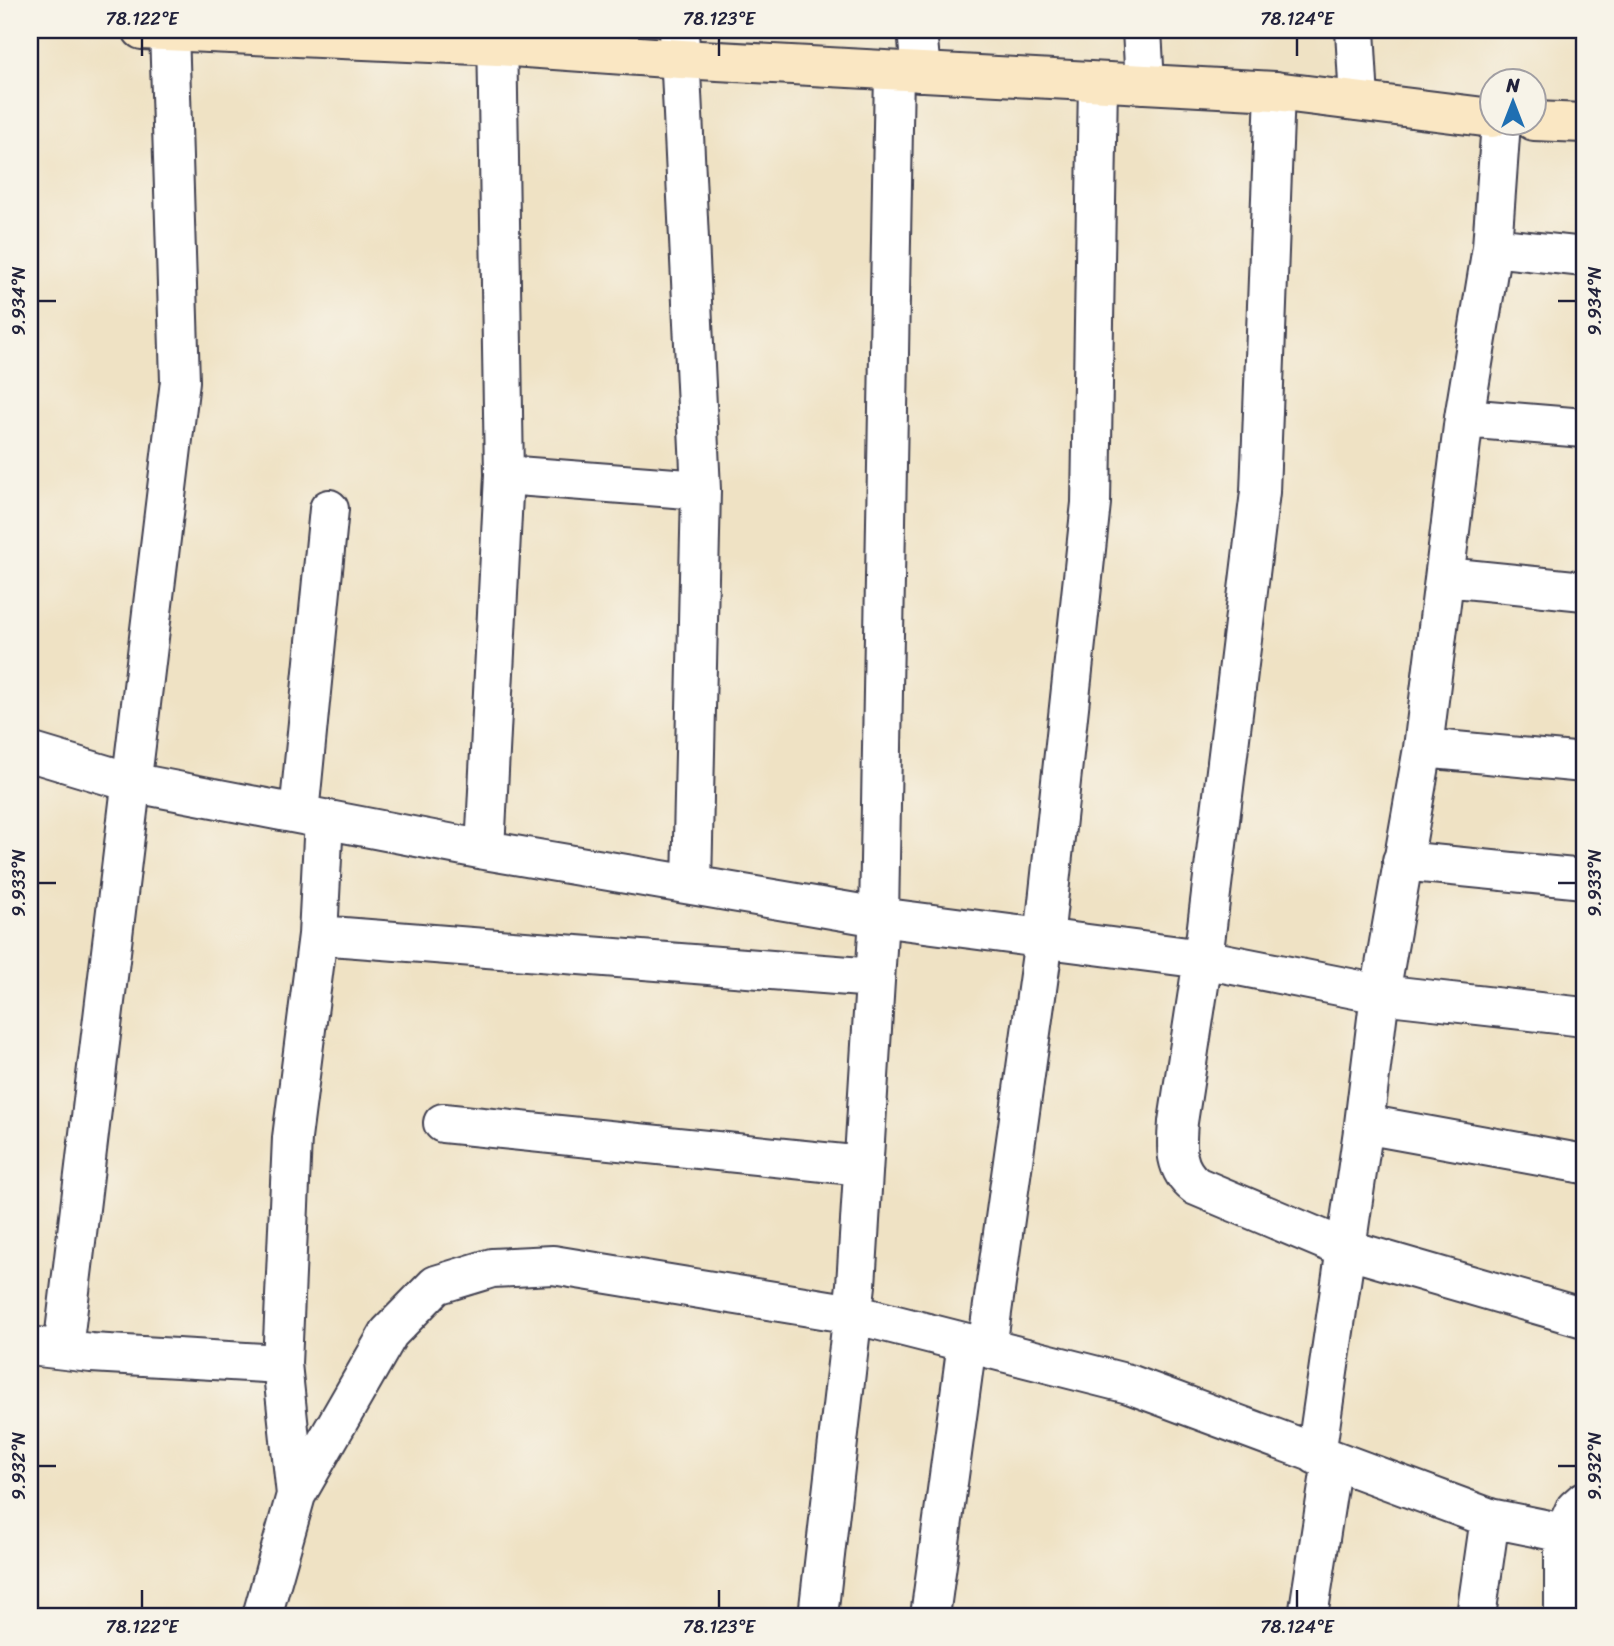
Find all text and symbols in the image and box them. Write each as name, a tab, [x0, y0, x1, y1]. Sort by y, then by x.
text: 78.122°E	[106, 3, 179, 35]
text: 78.123°E	[683, 3, 756, 35]
text: 78.124°E	[1260, 3, 1335, 35]
north arrow	[1478, 66, 1548, 136]
text: N	[1505, 69, 1520, 102]
text: 9.934°N	[3, 266, 35, 335]
text: 9.934°N	[1579, 266, 1611, 335]
text: 9.933°N	[3, 849, 35, 917]
text: 9.933°N	[1579, 849, 1611, 917]
text: 9.932°N	[3, 1431, 35, 1500]
text: 9.932°N	[1579, 1431, 1611, 1500]
text: 78.122°E	[106, 1611, 179, 1643]
text: 78.123°E	[683, 1611, 756, 1643]
text: 78.124°E	[1260, 1611, 1335, 1643]

